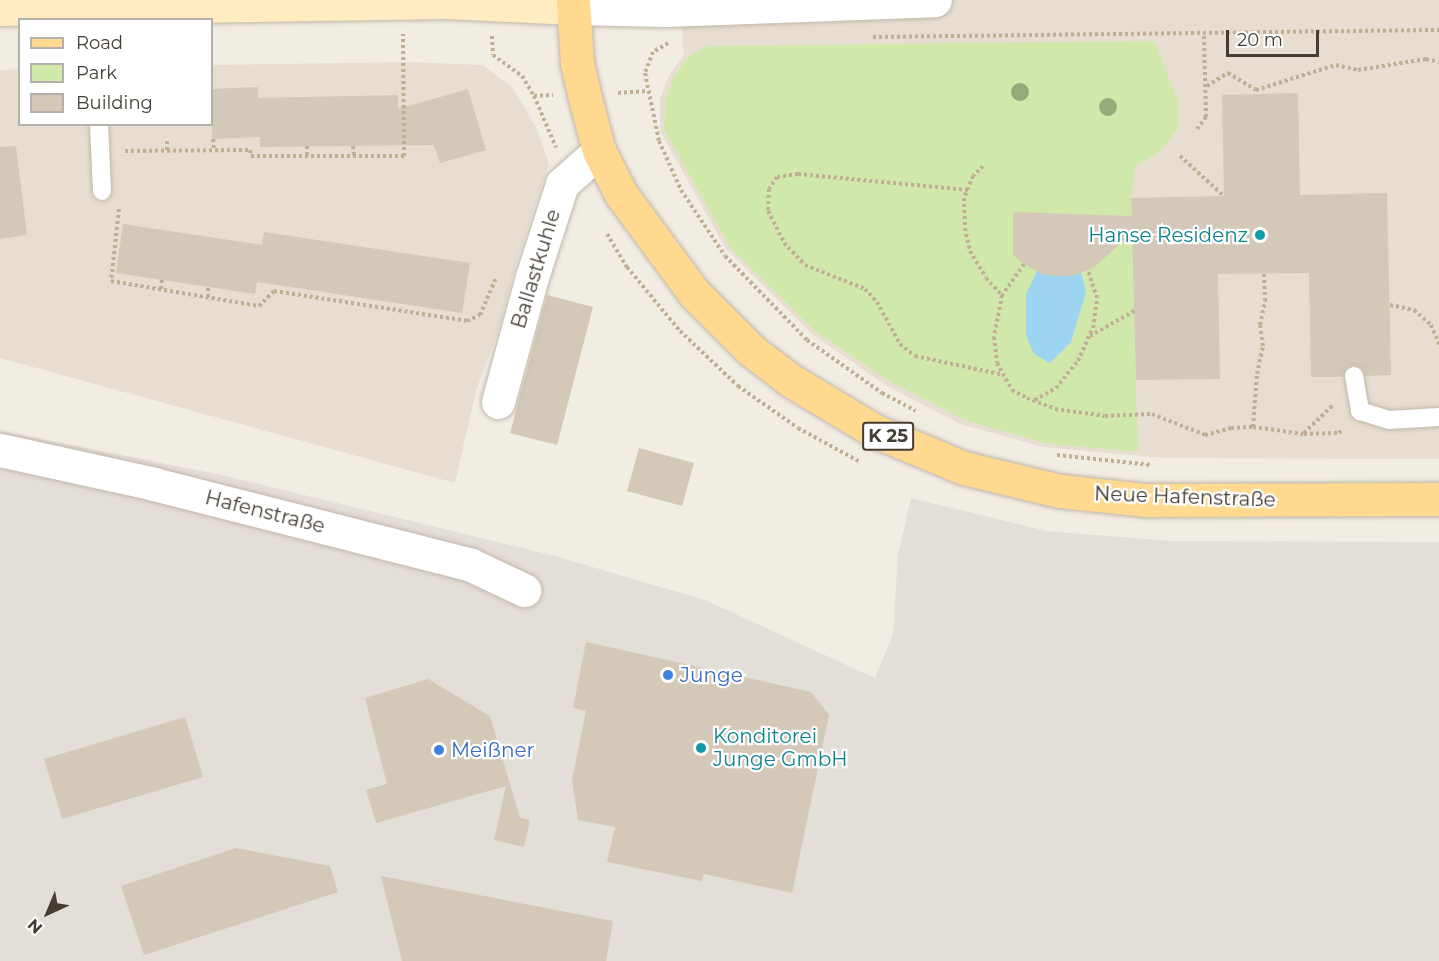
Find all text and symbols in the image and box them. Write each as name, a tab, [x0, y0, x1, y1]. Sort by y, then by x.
legend	[18, 18, 213, 126]
scale bar	[1229, 18, 1322, 56]
text: 20 m	[1237, 29, 1283, 51]
text: Road	[76, 32, 123, 54]
text: Park	[76, 62, 117, 84]
text: Building	[76, 92, 153, 114]
street label: Ballastkuhle	[506, 206, 566, 332]
place label: Hanse Residenz	[1088, 223, 1248, 247]
marker: Hanse Residenz	[1253, 228, 1267, 242]
road number: K 25	[861, 421, 915, 451]
street label: Neue Hafenstraße	[1094, 482, 1276, 512]
street label: Hafenstraße	[203, 486, 327, 538]
place label: Junge	[680, 663, 743, 687]
marker: Junge	[661, 668, 675, 682]
place label: Konditorei Junge GmbH	[713, 724, 847, 771]
place label: Meißner	[451, 738, 535, 762]
marker: Konditorei Junge GmbH	[694, 741, 708, 755]
marker: Meißner	[432, 743, 446, 757]
north arrow	[18, 883, 78, 943]
text: N	[24, 915, 46, 938]

